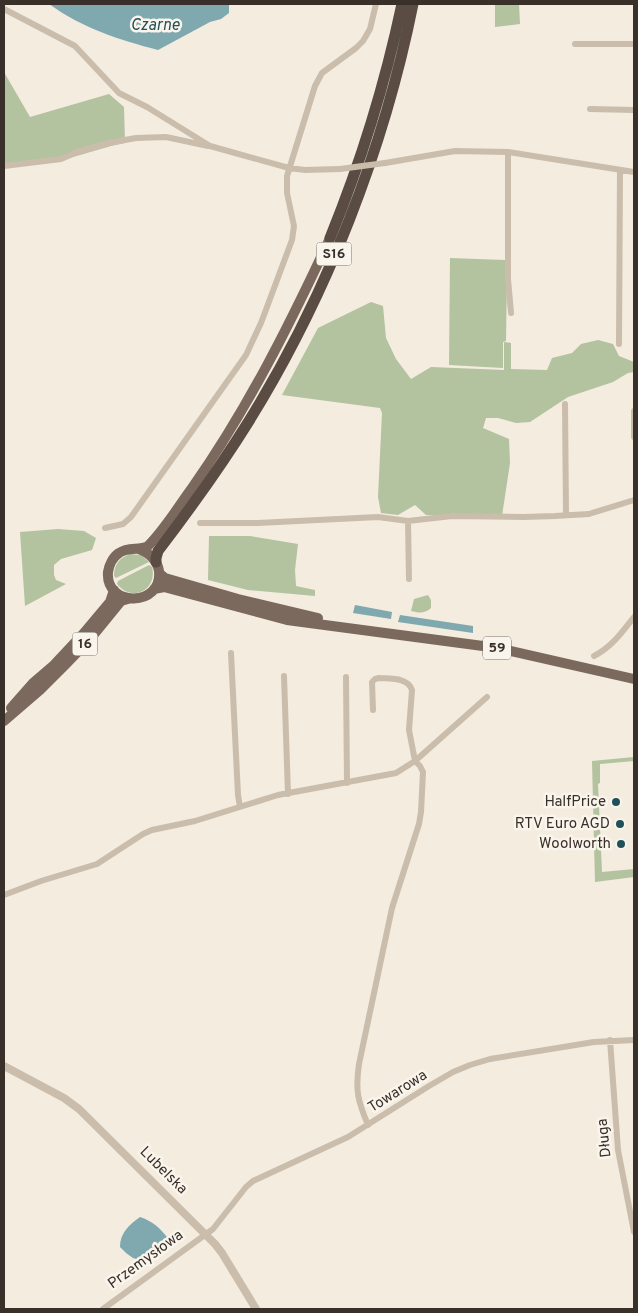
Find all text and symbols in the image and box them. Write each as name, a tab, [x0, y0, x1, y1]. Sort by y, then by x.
water label: Czarne	[131, 16, 180, 36]
road number: S16	[316, 242, 352, 266]
road number: 16	[72, 633, 98, 656]
road number: 59	[483, 636, 511, 660]
place label: HalfPrice	[544, 793, 606, 812]
marker: HalfPrice	[610, 796, 622, 808]
place label: RTV Euro AGD	[515, 815, 610, 834]
marker: RTV Euro AGD	[614, 818, 626, 830]
place label: Woolworth	[539, 835, 611, 854]
marker: Woolworth	[615, 838, 627, 850]
street label: Towarowa	[365, 1066, 431, 1118]
street label: Długa	[594, 1118, 616, 1158]
street label: Lubelska	[135, 1143, 191, 1199]
street label: Przemysłowa	[105, 1226, 187, 1294]

